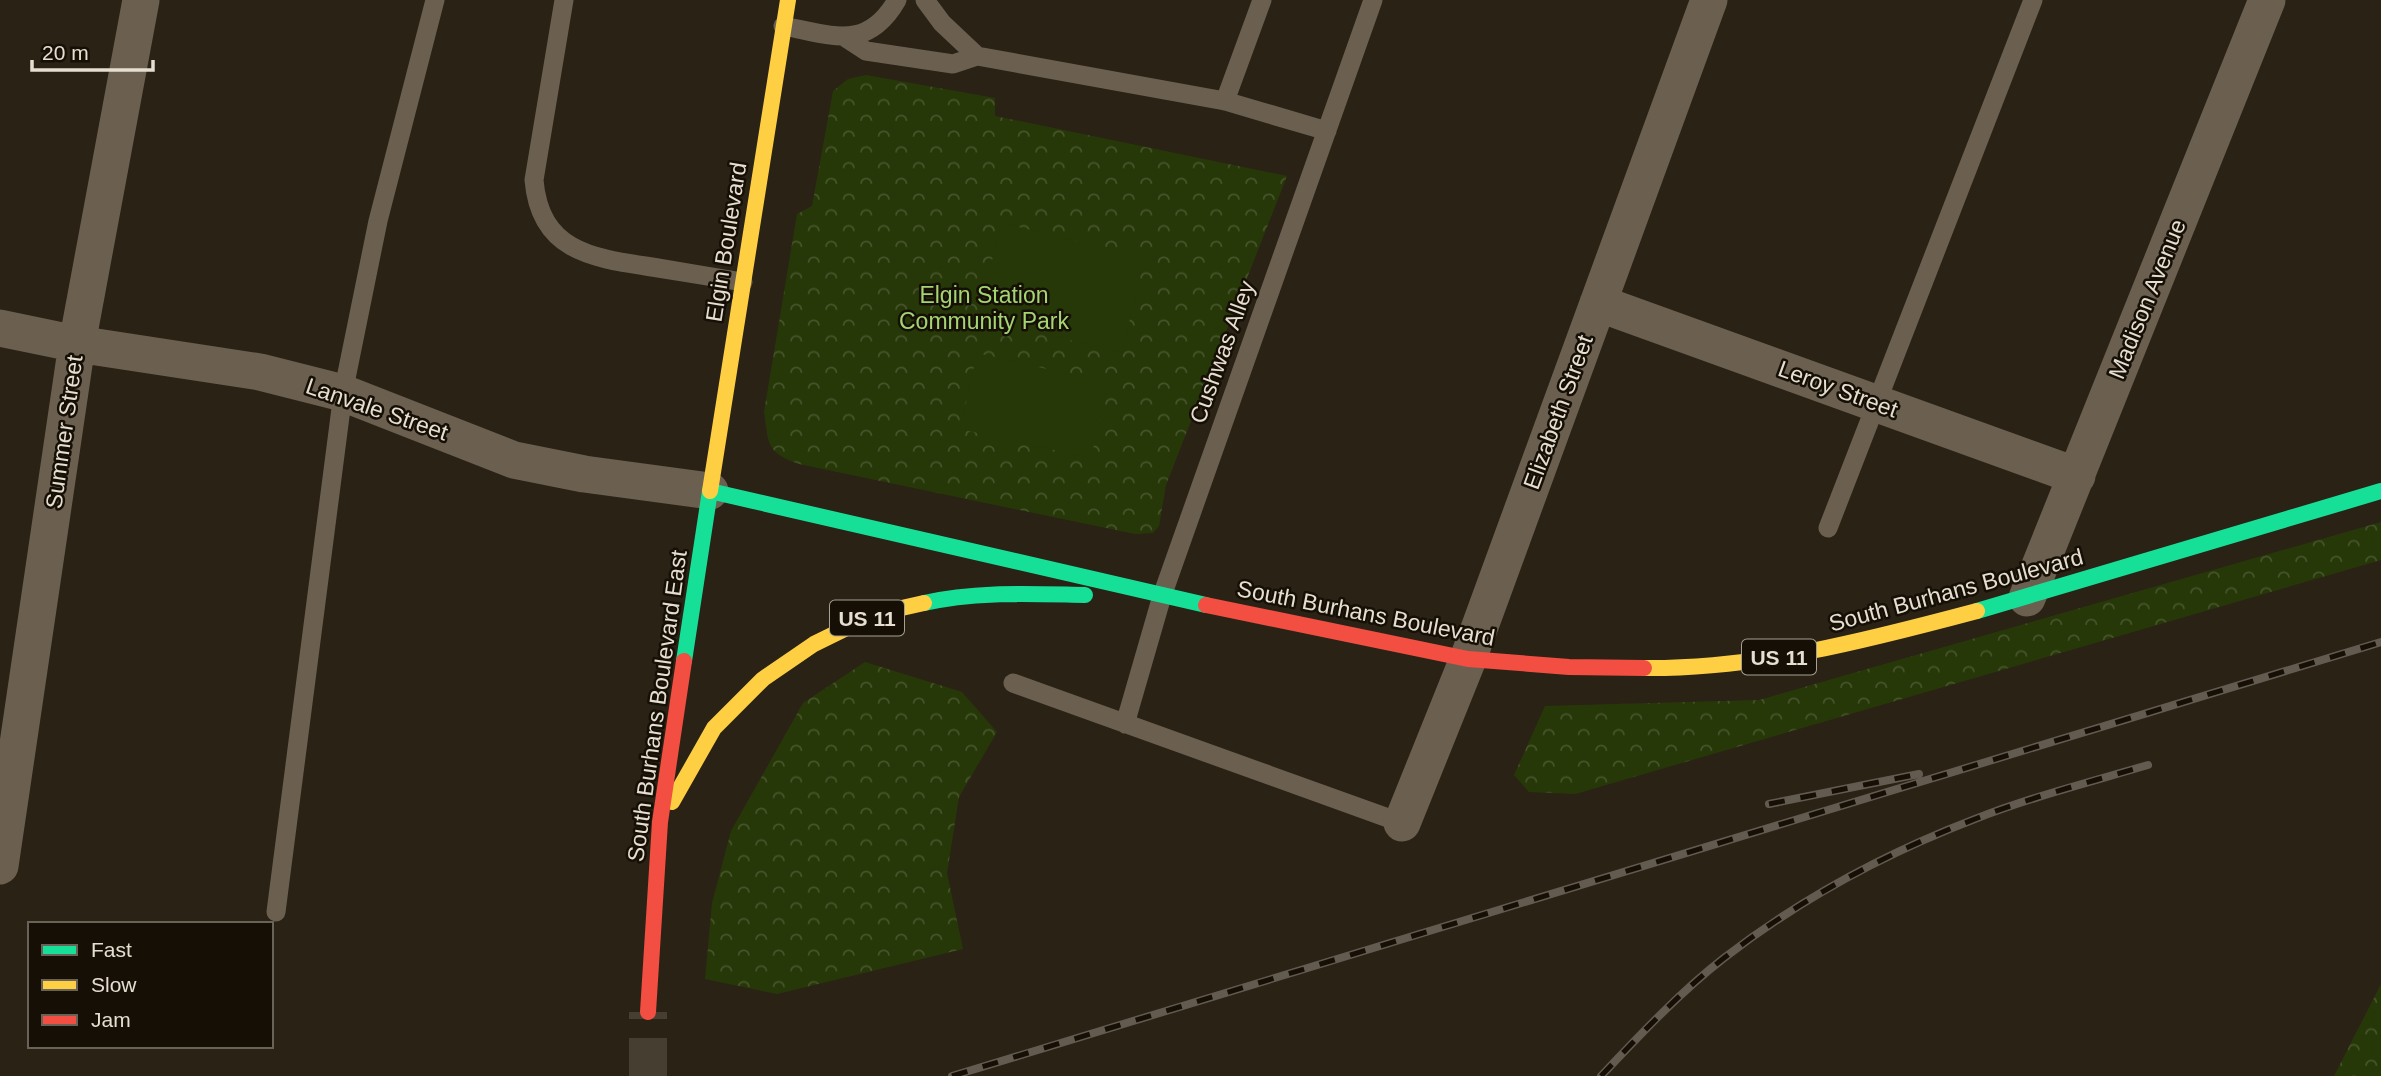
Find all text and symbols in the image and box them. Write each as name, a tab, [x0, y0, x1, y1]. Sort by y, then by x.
scale bar	[32, 28, 152, 72]
text: 20 m	[42, 41, 89, 64]
street label: Elgin Boulevard	[701, 160, 751, 324]
street label: Madison Avenue	[2103, 215, 2191, 383]
street label: Cushwas Alley	[1184, 277, 1260, 427]
park label: Elgin Station Community Park	[899, 282, 1069, 334]
street label: Elizabeth Street	[1518, 331, 1598, 493]
street label: Summer Street	[40, 353, 88, 510]
street label: Leroy Street	[1775, 355, 1902, 423]
street label: Lanvale Street	[303, 373, 452, 446]
street label: South Burhans Boulevard	[1826, 544, 2086, 636]
street label: South Burhans Boulevard East	[622, 548, 692, 864]
street label: South Burhans Boulevard	[1235, 575, 1497, 651]
road number: US 11	[830, 600, 904, 636]
road number: US 11	[1742, 640, 1816, 674]
legend	[28, 922, 273, 1048]
text: Fast	[91, 938, 132, 961]
text: Slow	[91, 973, 137, 996]
text: Jam	[91, 1008, 131, 1031]

